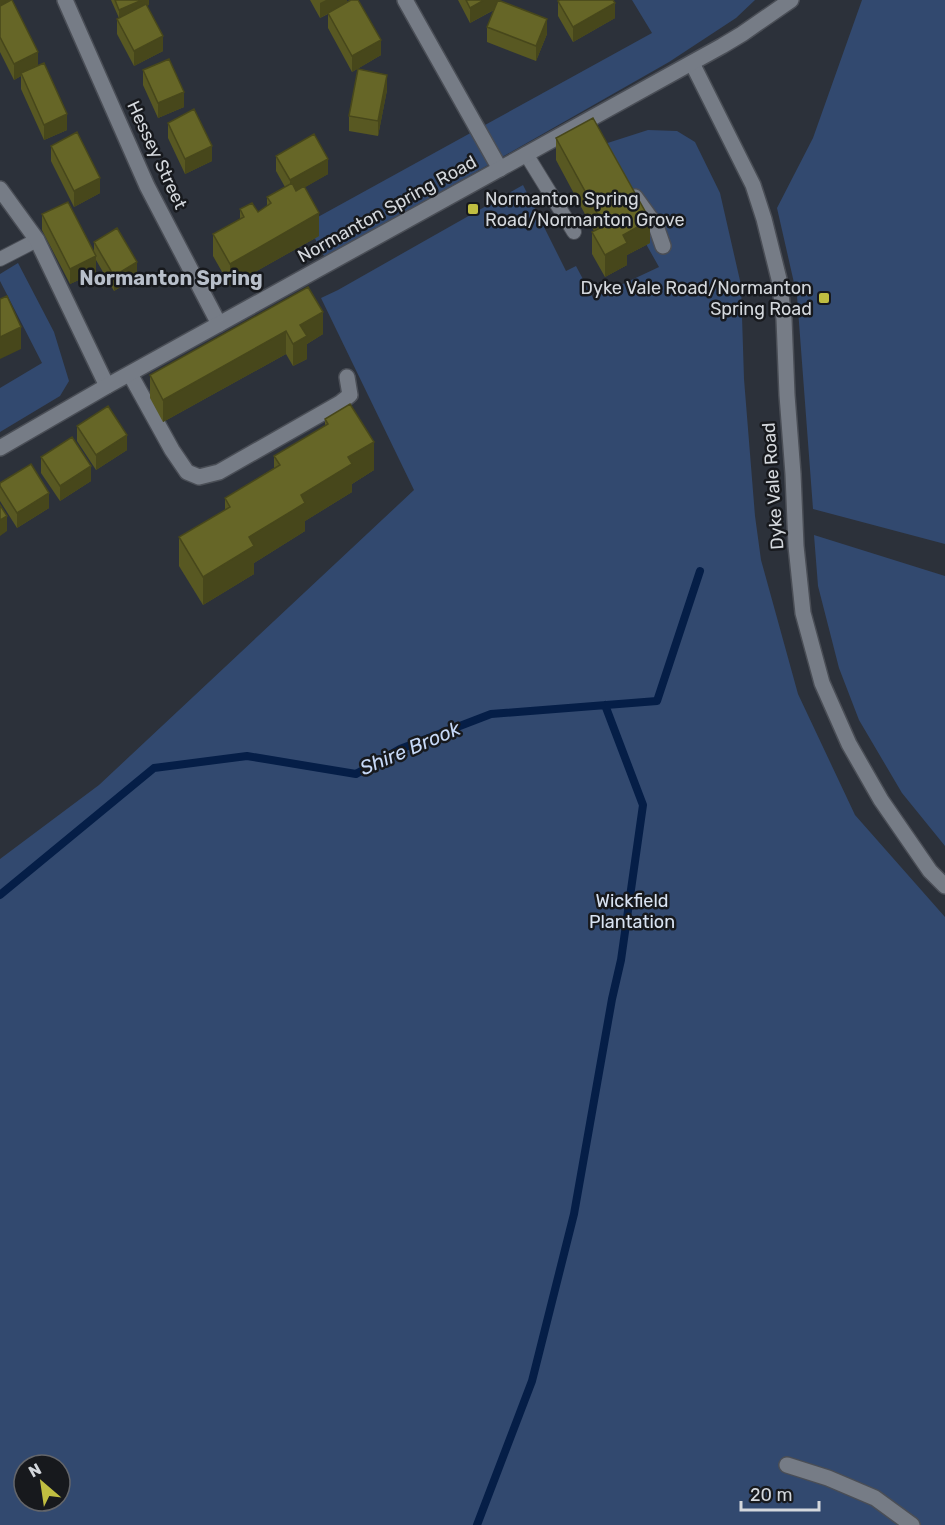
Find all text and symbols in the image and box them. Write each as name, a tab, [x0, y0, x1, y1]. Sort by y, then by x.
street label: Hessey Street	[122, 97, 192, 213]
street label: Normanton Spring Road	[294, 151, 480, 267]
place label: Normanton Spring Road/Normanton Grove	[485, 188, 685, 231]
marker: Normanton Spring Road/Normanton Grove	[466, 202, 480, 216]
district label: Normanton Spring	[79, 266, 263, 290]
place label: Dyke Vale Road/Normanton Spring Road	[581, 277, 812, 320]
marker: Dyke Vale Road/Normanton Spring Road	[817, 291, 831, 305]
street label: Dyke Vale Road	[758, 422, 788, 550]
water label: Shire Brook	[356, 716, 465, 780]
park label: Wickfield Plantation	[589, 890, 675, 933]
north arrow	[12, 1453, 72, 1513]
text: N	[25, 1459, 45, 1481]
scale bar	[741, 1474, 819, 1512]
text: 20 m	[750, 1484, 792, 1506]

